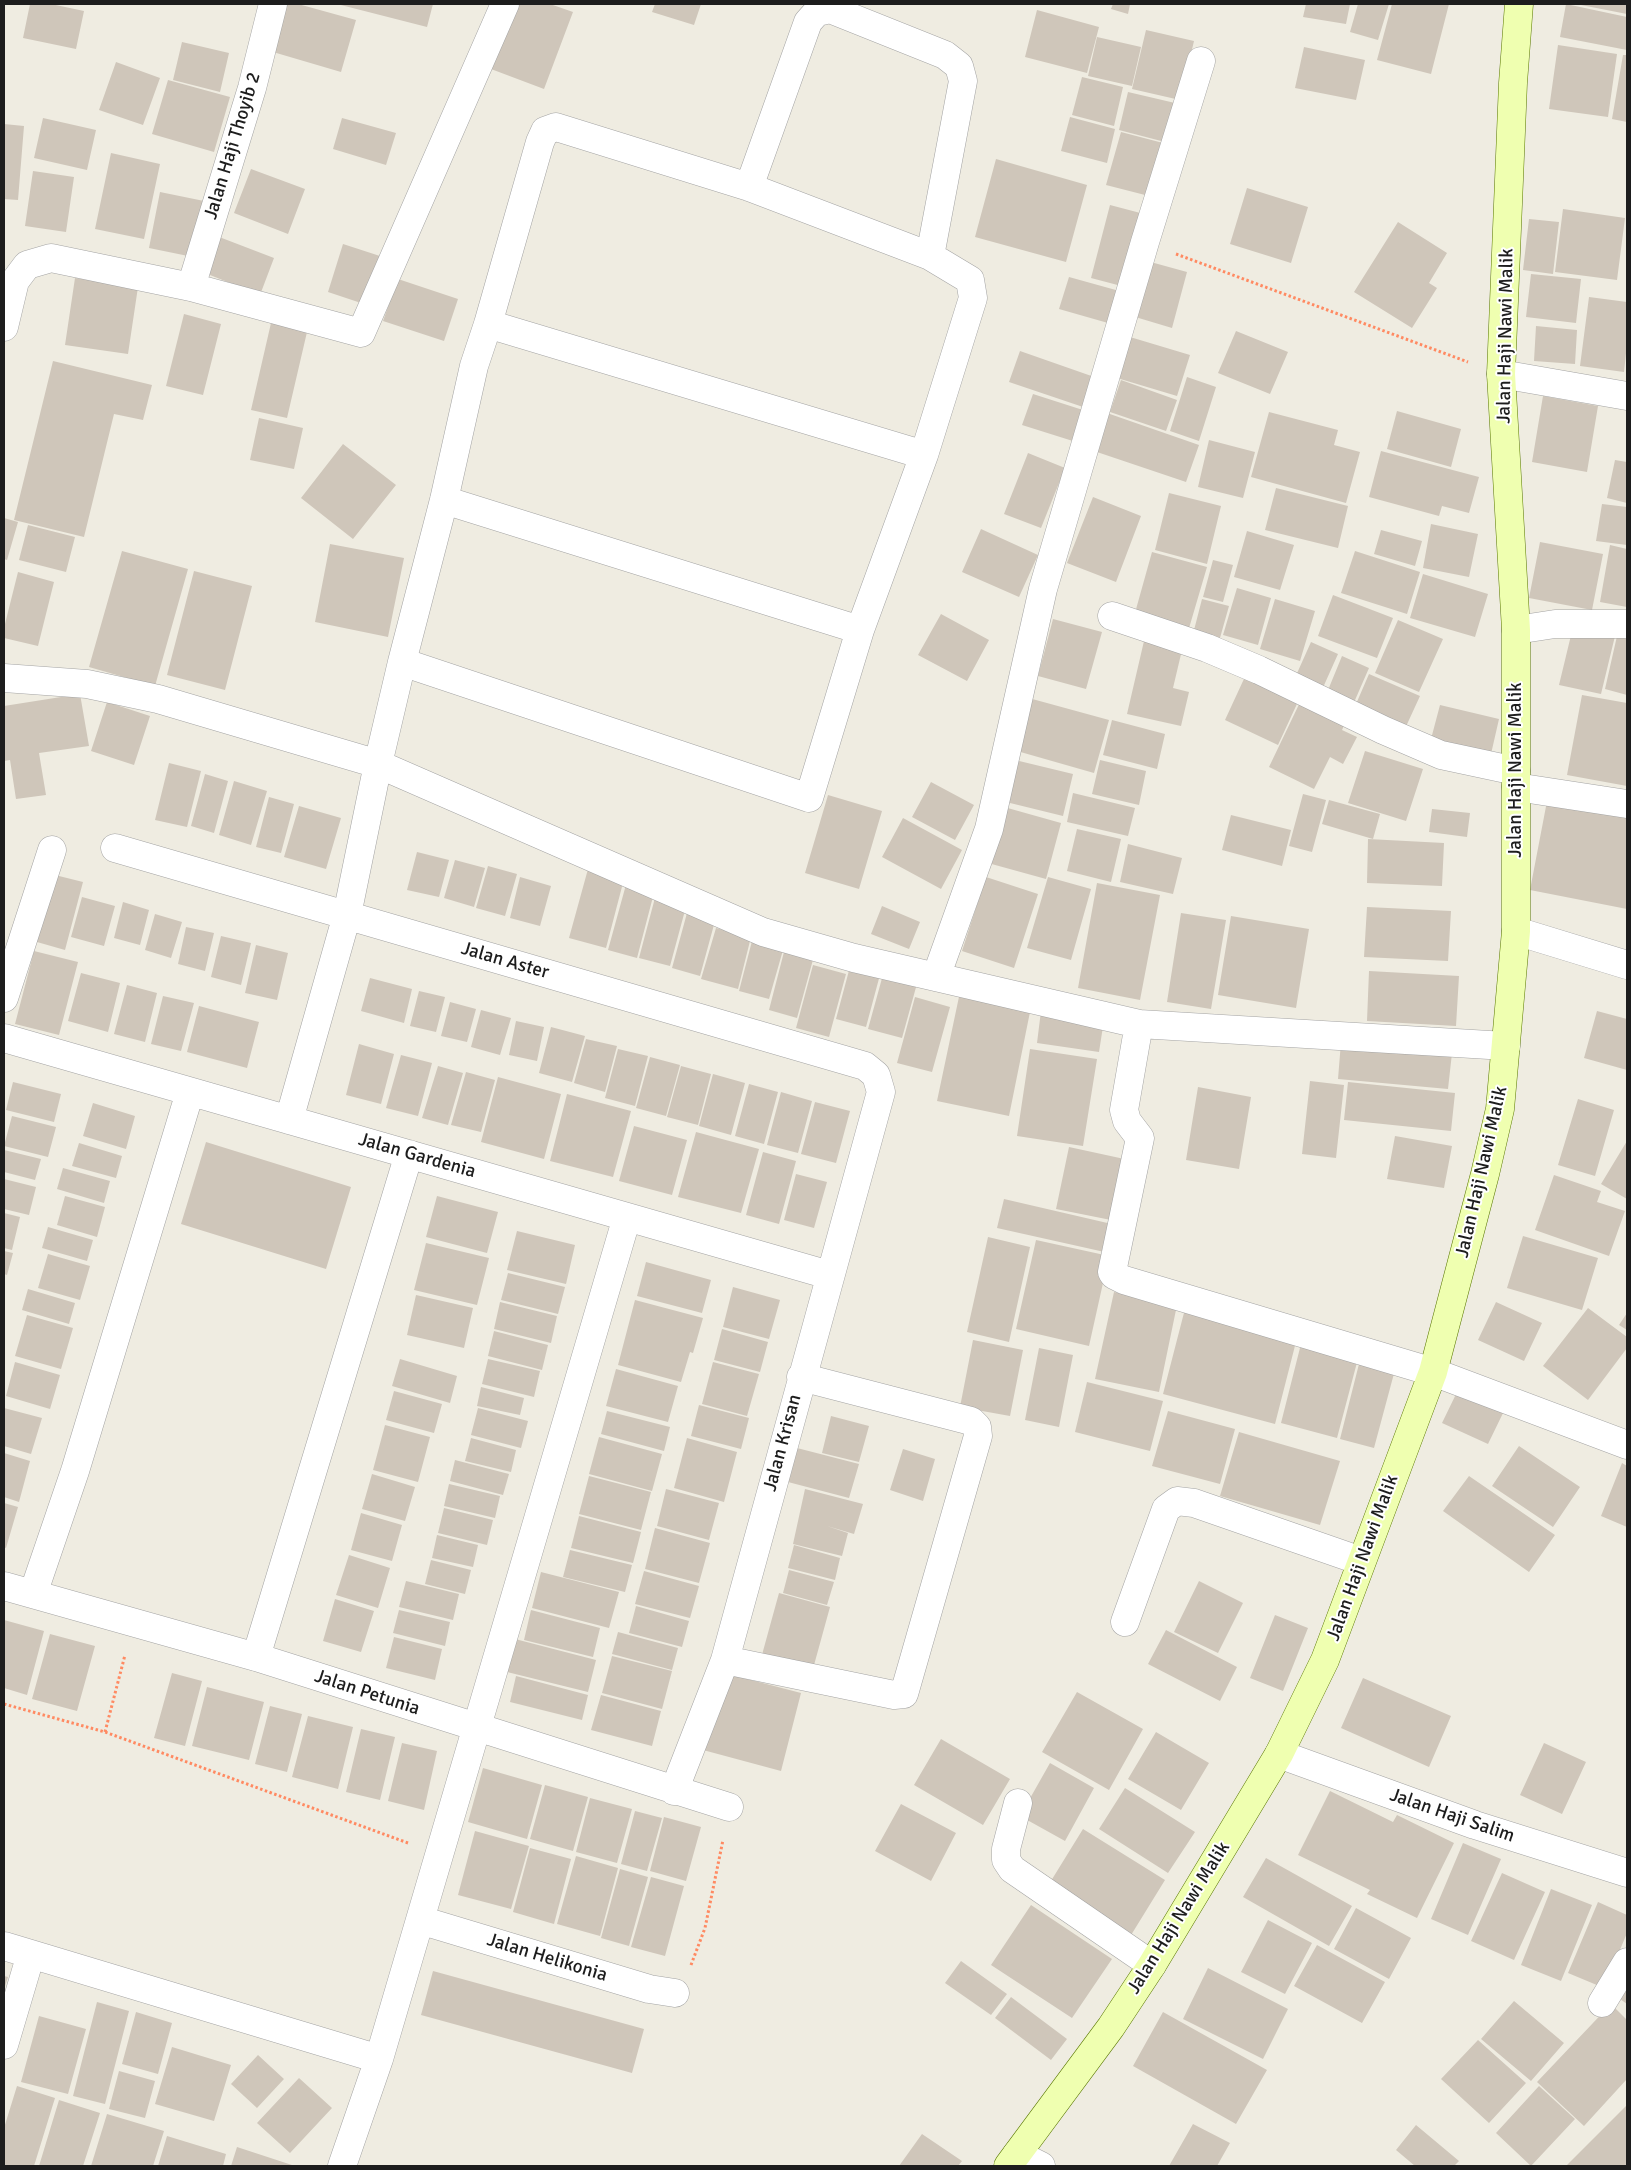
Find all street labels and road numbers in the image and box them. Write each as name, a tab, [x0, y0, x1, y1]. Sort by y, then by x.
street label: Jalan Haji Thoyib 2	[200, 70, 266, 222]
street label: Jalan Haji Nawi Malik	[1493, 248, 1519, 424]
street label: Jalan Haji Nawi Malik	[1505, 682, 1527, 858]
street label: Jalan Aster	[458, 938, 552, 984]
street label: Jalan Haji Nawi Malik	[1451, 1084, 1513, 1260]
street label: Jalan Gardenia	[356, 1128, 478, 1184]
street label: Jalan Krisan	[759, 1392, 807, 1494]
street label: Jalan Haji Nawi Malik	[1322, 1472, 1404, 1644]
street label: Jalan Petunia	[311, 1665, 423, 1721]
street label: Jalan Haji Salim	[1387, 1784, 1517, 1848]
street label: Jalan Haji Nawi Malik	[1123, 1838, 1235, 1998]
street label: Jalan Helikonia	[484, 1929, 610, 1987]

